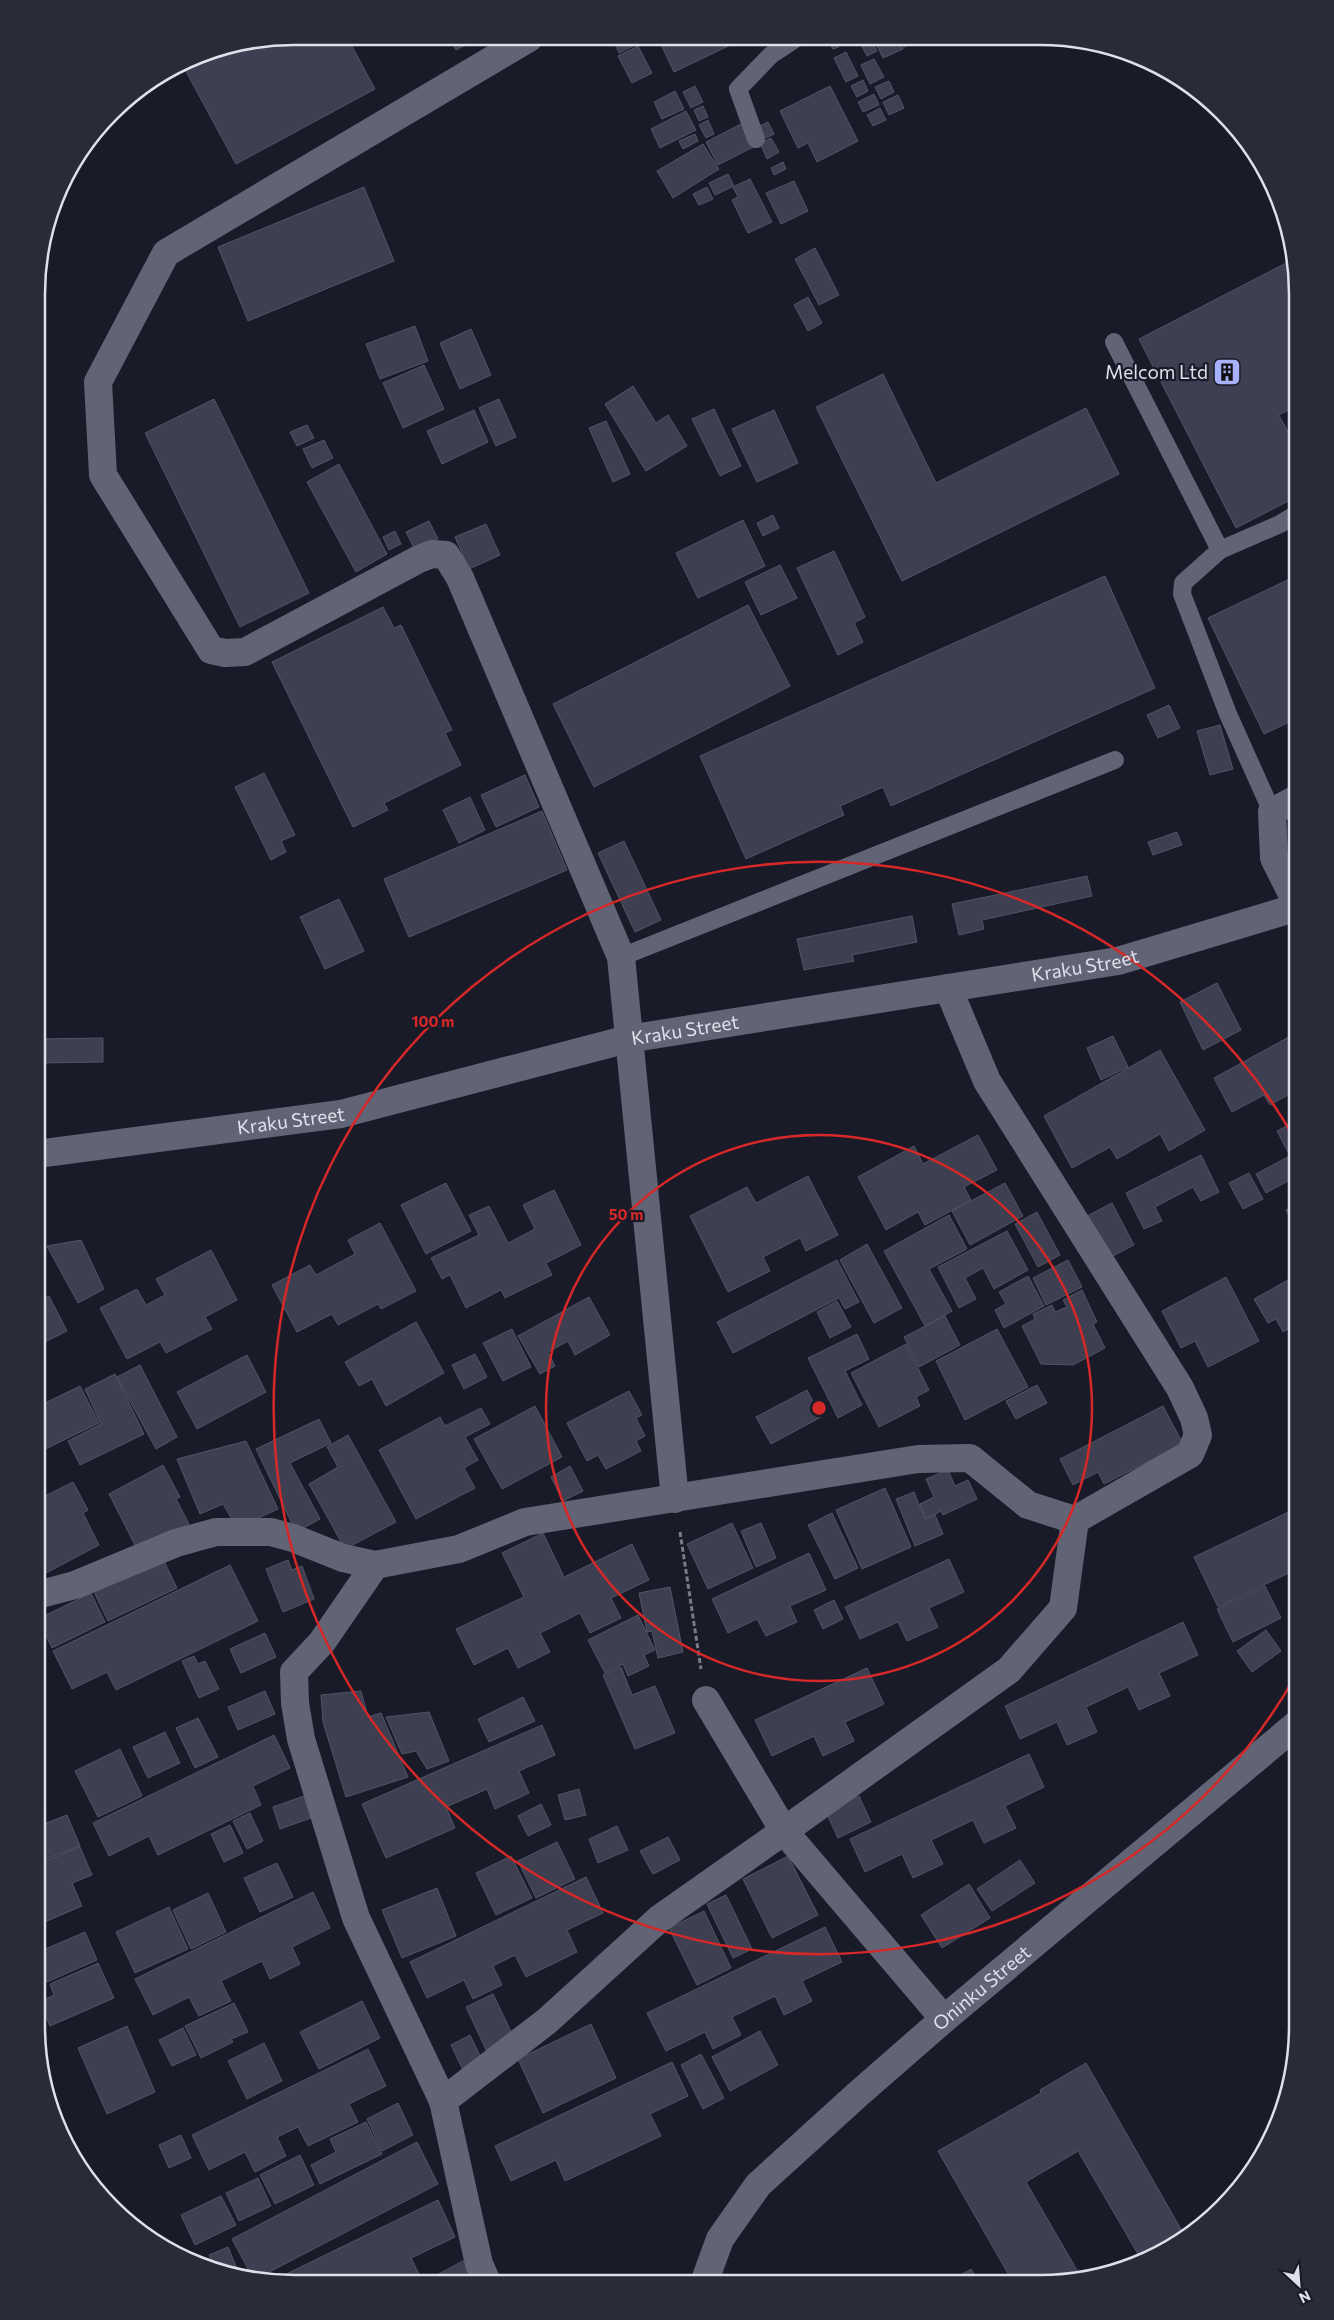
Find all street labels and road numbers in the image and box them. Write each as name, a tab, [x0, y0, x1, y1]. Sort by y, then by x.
street label: Kraku Street	[1030, 943, 1141, 986]
street label: Kraku Street	[630, 1010, 740, 1049]
street label: Kraku Street	[235, 1102, 346, 1139]
street label: Oninku Street	[927, 1940, 1035, 2035]

